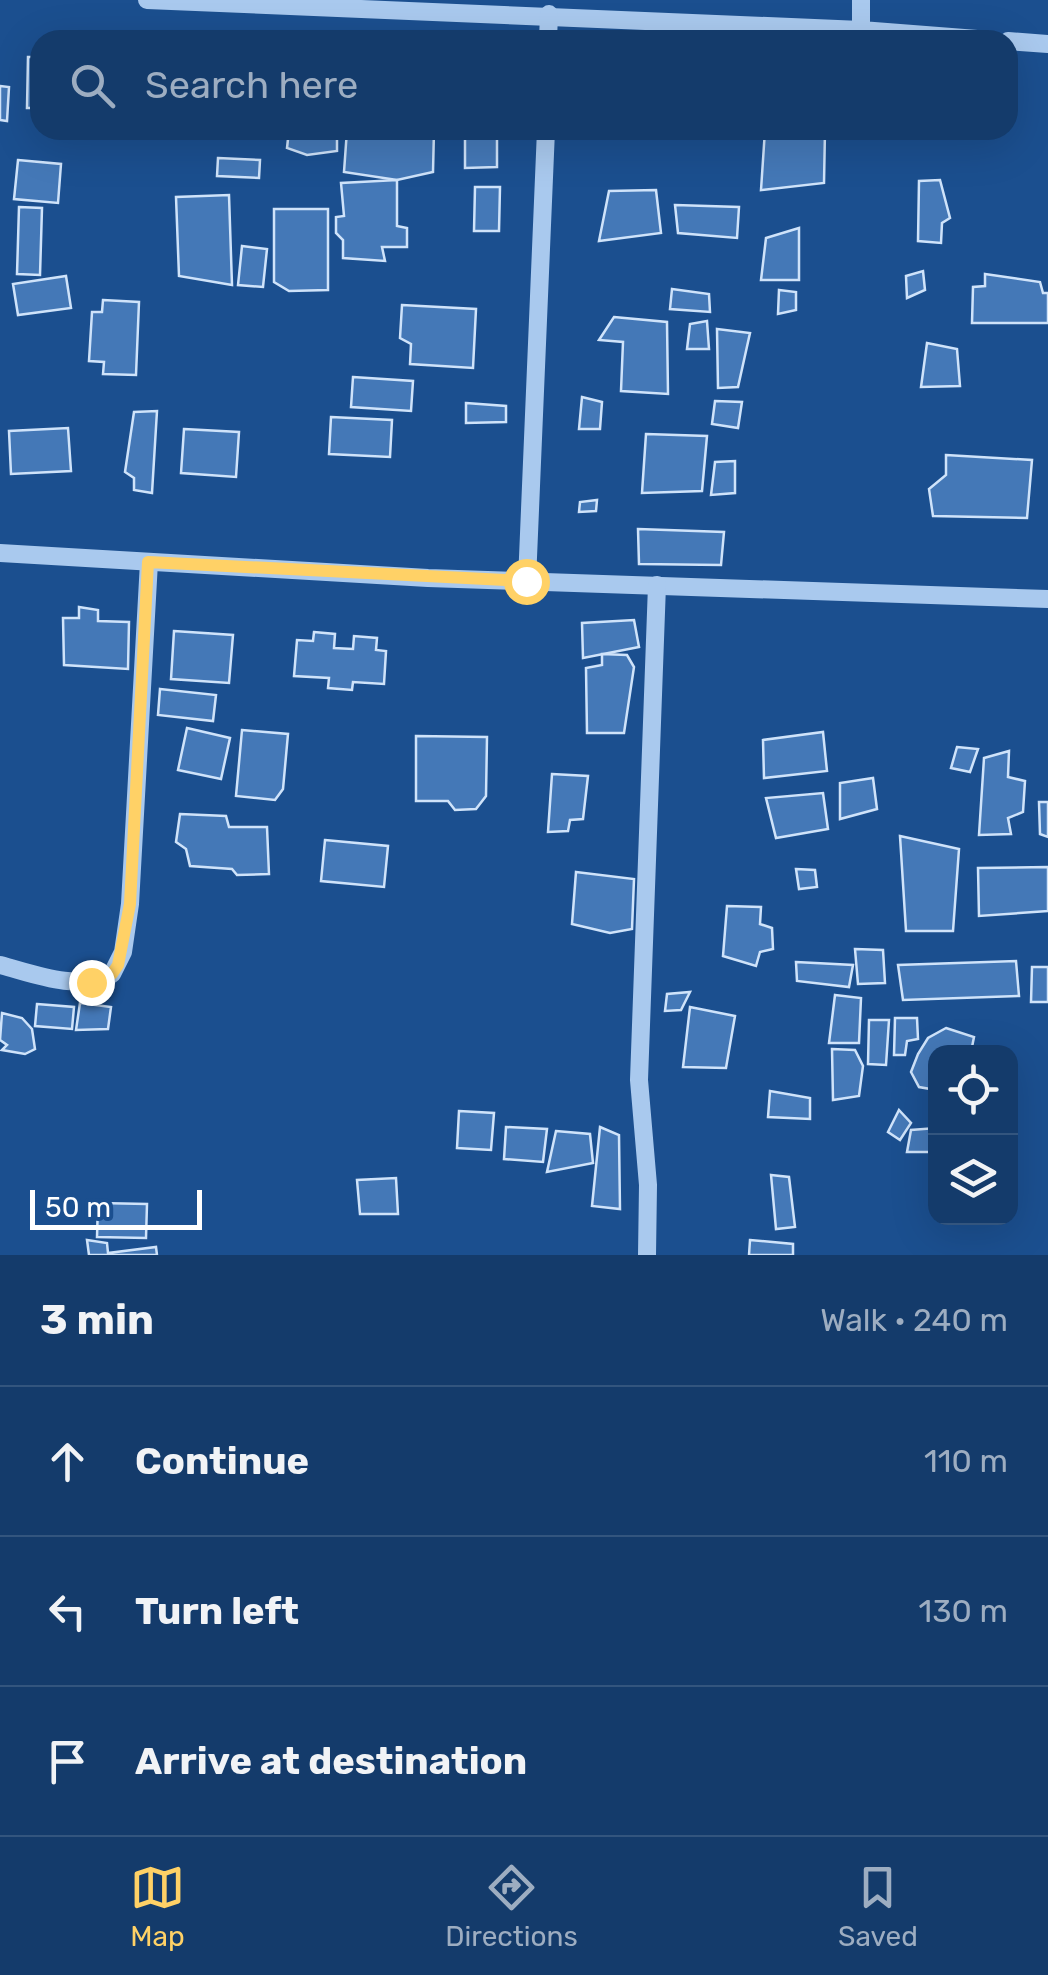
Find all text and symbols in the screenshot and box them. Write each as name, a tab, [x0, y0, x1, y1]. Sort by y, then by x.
search box	[30, 30, 1018, 140]
icon: search	[65, 58, 120, 113]
text: Search here	[145, 62, 358, 108]
route start	[504, 559, 550, 605]
route end	[69, 960, 115, 1006]
map controls	[928, 1045, 1018, 1225]
button: locate	[928, 1045, 1018, 1135]
button: layers	[928, 1135, 1018, 1225]
scale bar	[30, 1185, 202, 1230]
text: 50 m	[45, 1191, 111, 1224]
text: 3 min	[40, 1295, 154, 1345]
text: Walk · 240 m	[820, 1301, 1008, 1339]
icon: ahead	[40, 1434, 95, 1489]
text: Continue	[135, 1438, 309, 1484]
text: 110 m	[924, 1442, 1008, 1480]
icon: left	[40, 1584, 95, 1639]
text: Turn left	[135, 1588, 299, 1634]
text: 130 m	[918, 1592, 1008, 1630]
icon: arrive	[40, 1734, 95, 1789]
text: Arrive at destination	[135, 1738, 527, 1784]
tab: Map	[130, 1860, 185, 1953]
tab: Directions	[445, 1860, 578, 1953]
tab: Saved	[838, 1860, 918, 1953]

